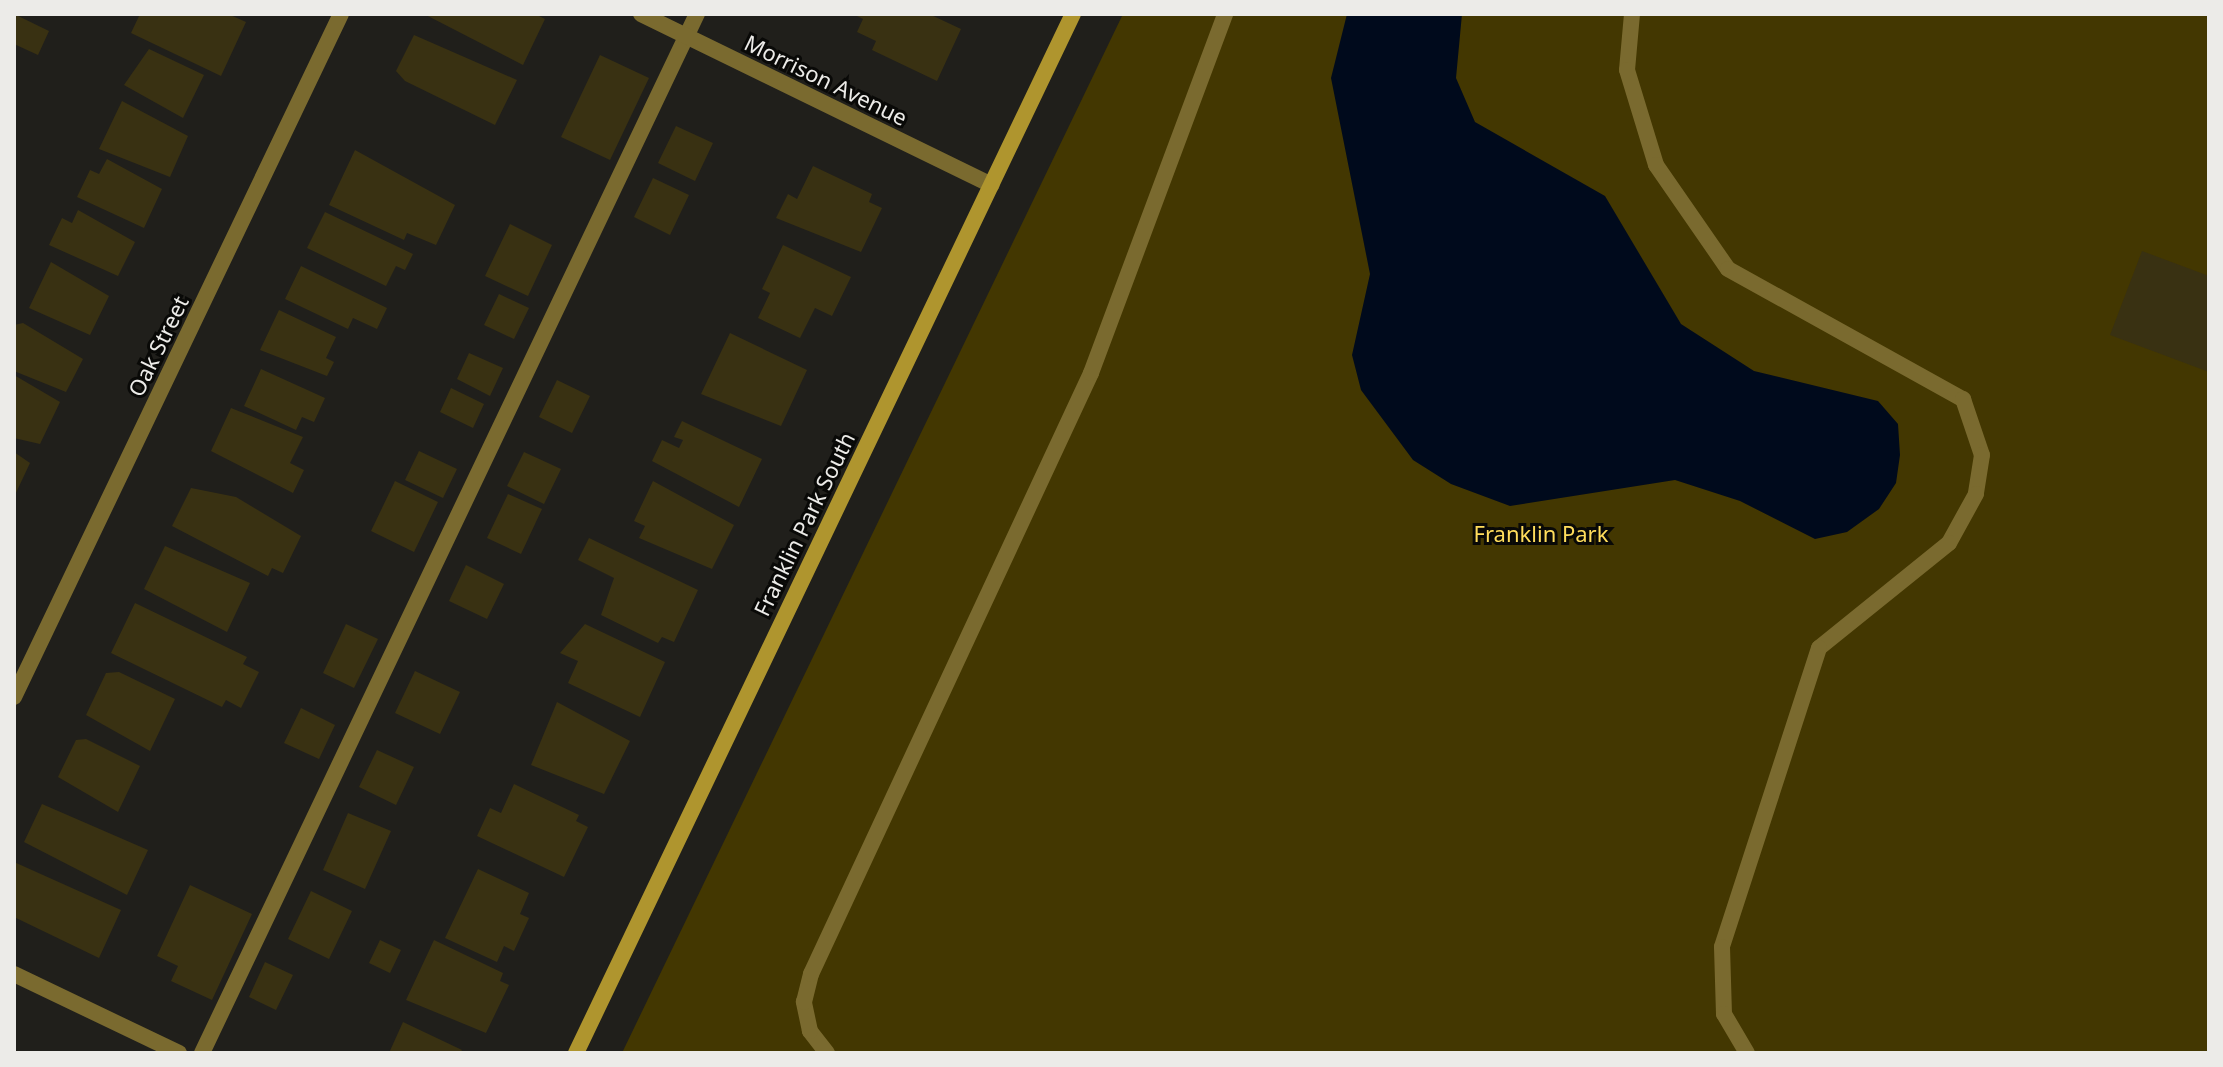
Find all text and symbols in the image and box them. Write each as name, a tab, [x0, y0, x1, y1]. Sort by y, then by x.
street label: Morrison Avenue	[740, 29, 912, 131]
street label: Oak Street	[122, 291, 194, 401]
street label: Franklin Park South	[748, 428, 860, 620]
park label: Franklin Park	[1474, 521, 1608, 547]

